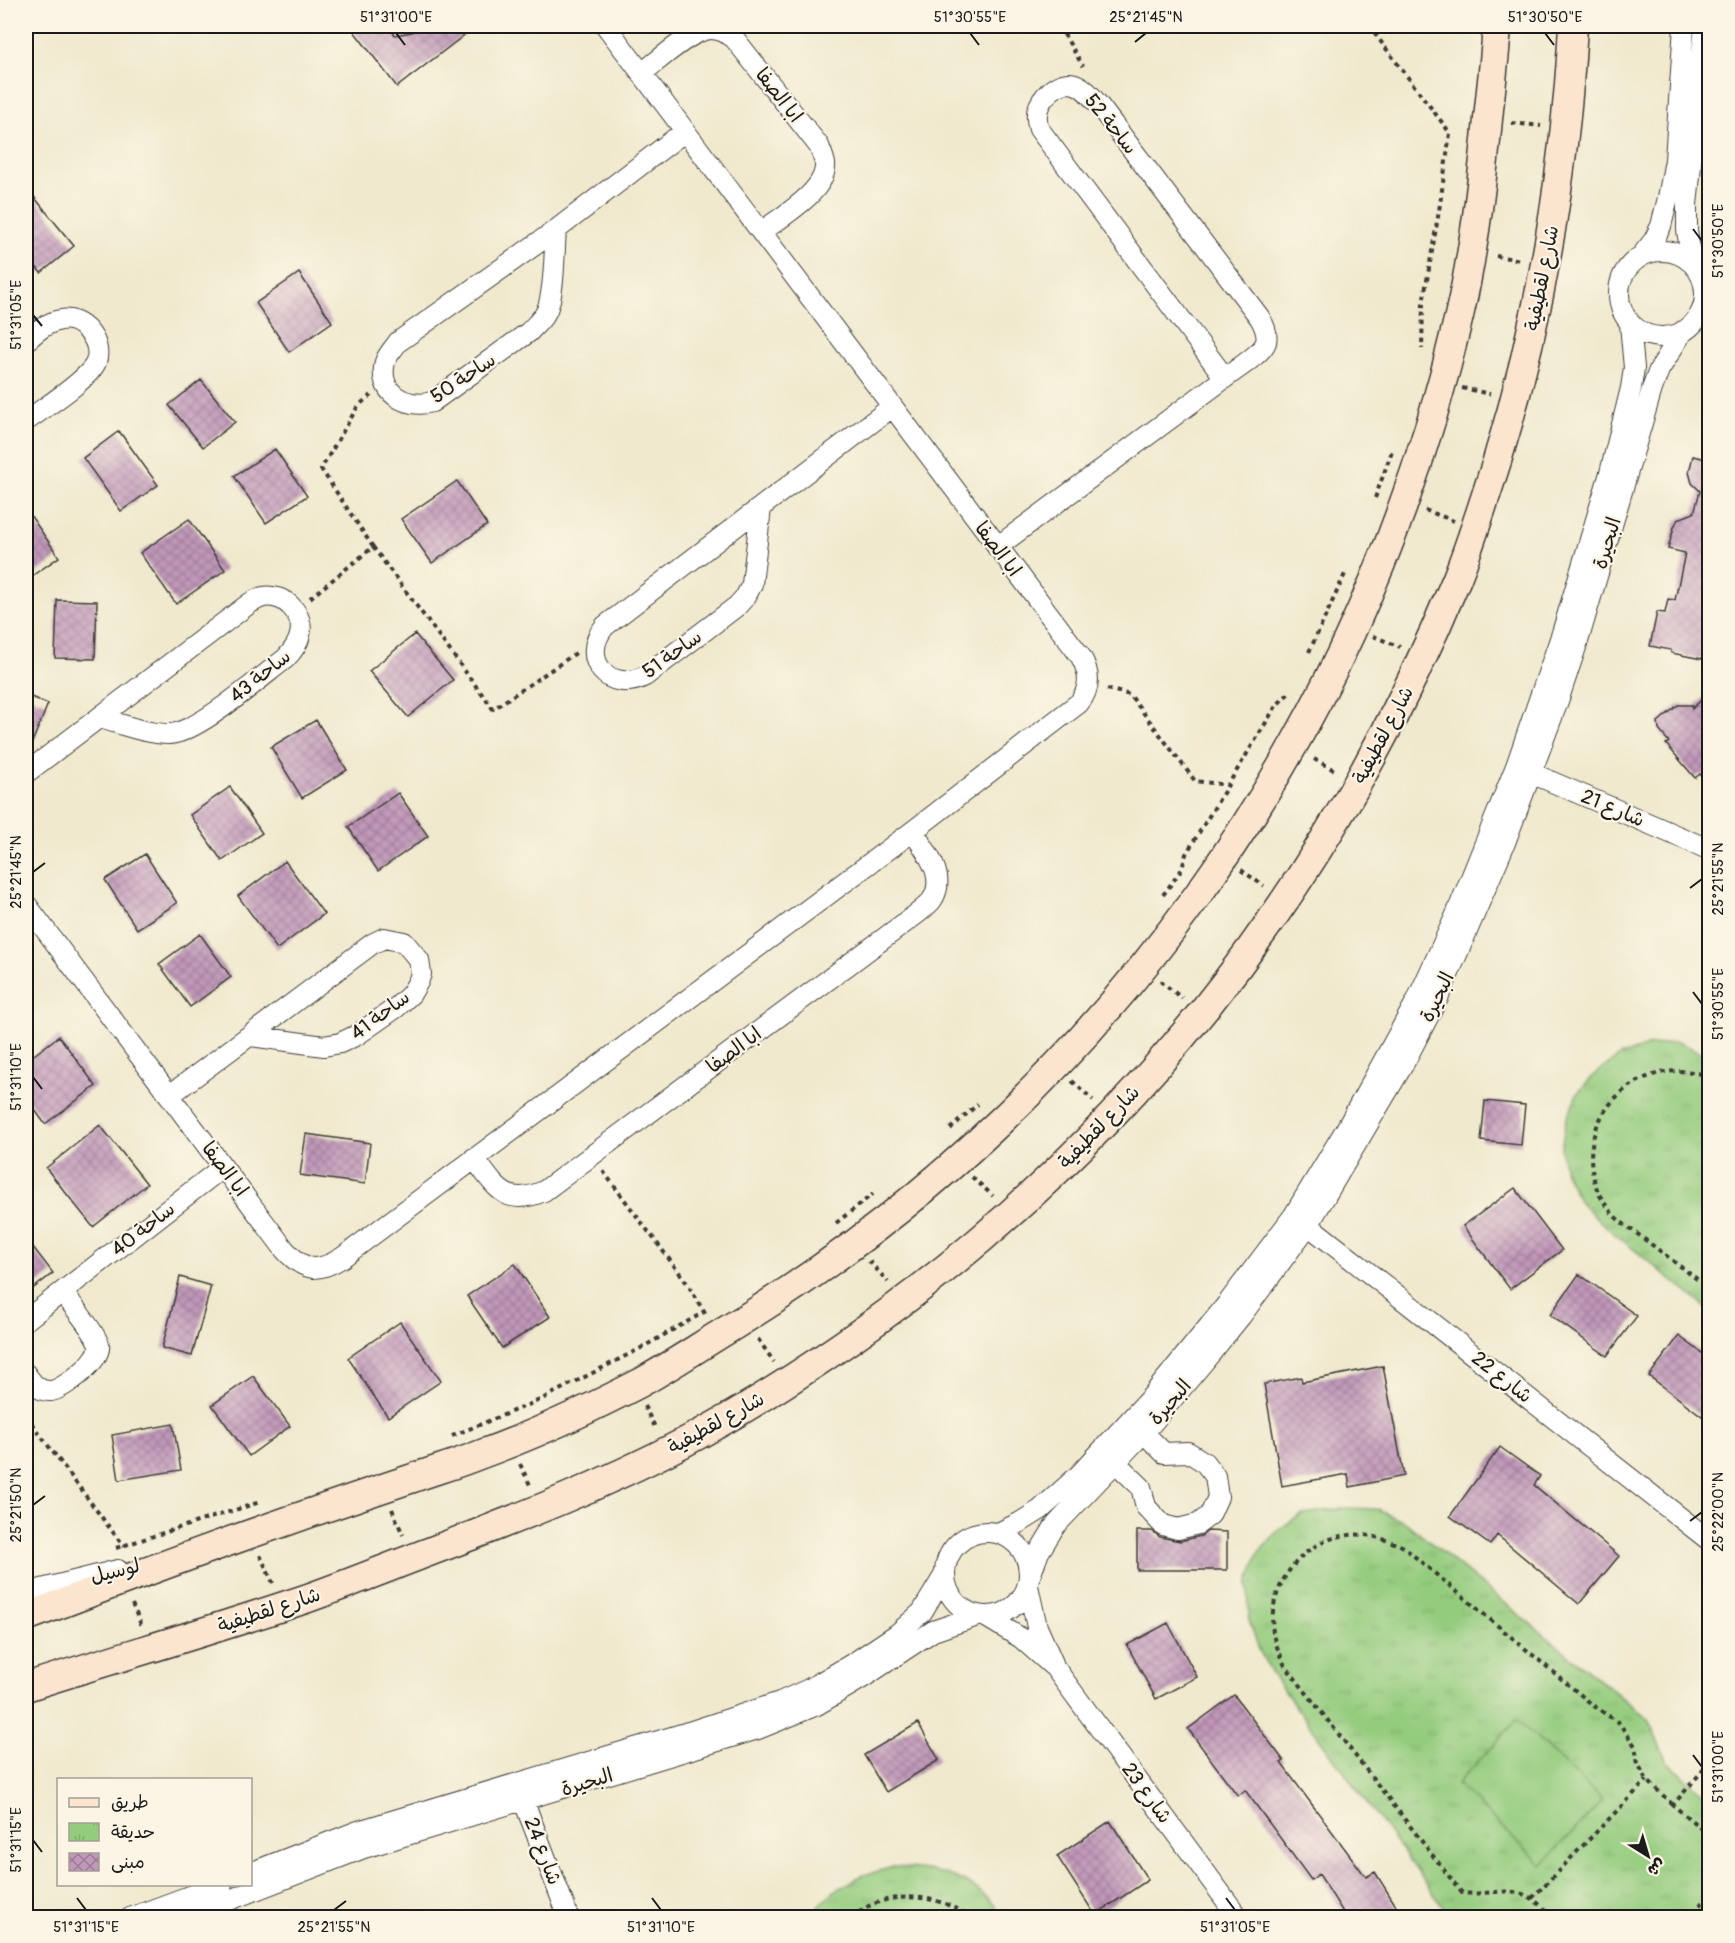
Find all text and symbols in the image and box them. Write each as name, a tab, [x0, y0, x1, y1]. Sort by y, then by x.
text: 51°31'00"E	[360, 8, 432, 27]
text: 51°30'55"E	[934, 8, 1006, 27]
text: 25°21'45"N	[1109, 8, 1183, 27]
text: 51°30'50"E	[1508, 8, 1582, 27]
street label: ابا الصفا	[750, 63, 808, 127]
street label: ساحة 52	[1079, 89, 1143, 159]
text: 51°30'50"E	[1709, 204, 1728, 278]
street label: شارع لقطيفية	[1520, 223, 1565, 333]
text: 51°31'05"E	[7, 280, 26, 350]
street label: ساحة 50	[426, 347, 500, 409]
street label: البحيرة	[1587, 514, 1627, 572]
street label: ابا الصفا	[969, 516, 1027, 582]
street label: ساحة 51	[637, 624, 707, 684]
street label: ساحة 43	[224, 644, 296, 708]
street label: شارع لقطيفية	[1347, 682, 1420, 789]
street label: شارع 21	[1577, 783, 1649, 833]
text: 25°21'45"N	[7, 835, 26, 909]
text: 25°21'55"N	[1709, 843, 1728, 915]
street label: البحيرة	[1414, 968, 1460, 1026]
text: 51°30'55"E	[1709, 968, 1728, 1040]
street label: ساحة 41	[345, 984, 415, 1046]
street label: ابا الصفا	[701, 1021, 767, 1079]
text: 51°31'10"E	[7, 1043, 26, 1111]
street label: شارع لقطيفية	[1053, 1080, 1146, 1175]
street label: ابا الصفا	[196, 1136, 254, 1202]
street label: ساحة 40	[106, 1196, 180, 1262]
street label: شارع 22	[1466, 1346, 1537, 1409]
street label: البحيرة	[1143, 1374, 1197, 1430]
street label: شارع لقطيفية	[663, 1386, 769, 1461]
text: 25°21'50"N	[7, 1468, 26, 1542]
text: 25°22'00"N	[1709, 1472, 1728, 1552]
street label: لوسيل	[88, 1553, 143, 1590]
street label: شارع لقطيفية	[214, 1582, 324, 1639]
text: 51°31'00"E	[1709, 1731, 1728, 1803]
street label: شارع 23	[1116, 1758, 1178, 1829]
street label: البحيرة	[558, 1762, 616, 1802]
legend	[57, 1778, 252, 1886]
text: طريق	[111, 1791, 149, 1814]
text: 51°31'15"E	[7, 1807, 26, 1873]
street label: شارع 24	[518, 1814, 567, 1889]
text: حديقة	[111, 1821, 155, 1844]
north arrow	[1618, 1826, 1678, 1886]
text: مبنى	[111, 1851, 145, 1874]
text: ش	[1643, 1854, 1669, 1880]
text: 51°31'15"E	[53, 1918, 119, 1937]
text: 25°21'55"N	[298, 1918, 370, 1937]
text: 51°31'10"E	[627, 1918, 695, 1937]
text: 51°31'05"E	[1200, 1918, 1270, 1937]

